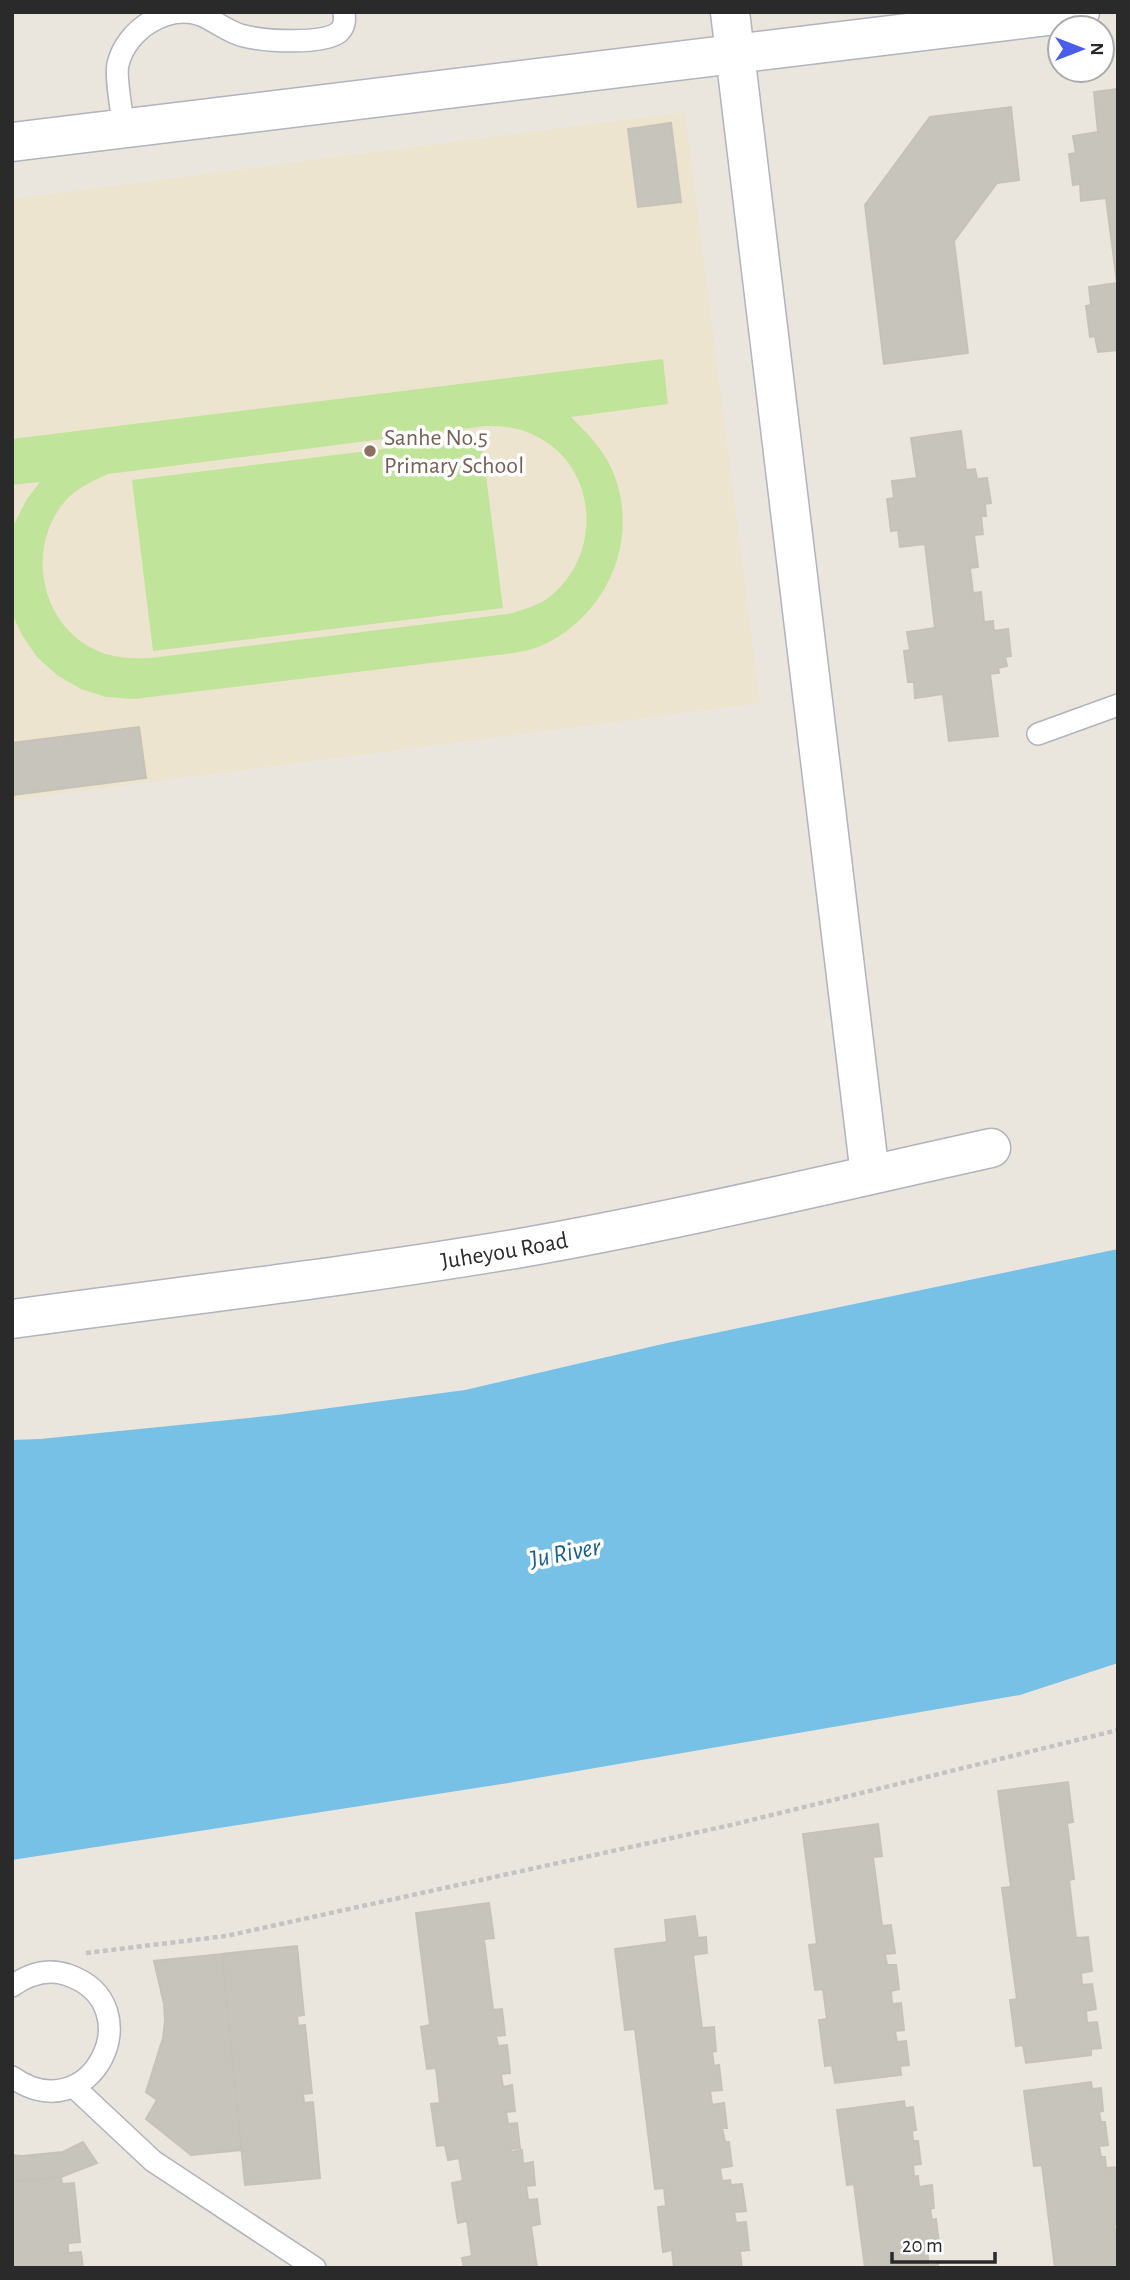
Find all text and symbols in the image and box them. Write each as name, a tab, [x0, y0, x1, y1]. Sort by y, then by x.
north arrow	[1046, 14, 1116, 84]
text: N	[1087, 42, 1106, 56]
place label: Sanhe No.5 Primary School	[384, 426, 524, 478]
marker: Sanhe No.5 Primary School	[362, 443, 378, 459]
street label: Juheyou Road	[439, 1229, 570, 1274]
water label: Ju River	[527, 1533, 604, 1573]
scale bar	[892, 2220, 995, 2264]
text: 20 m	[902, 2235, 943, 2256]

